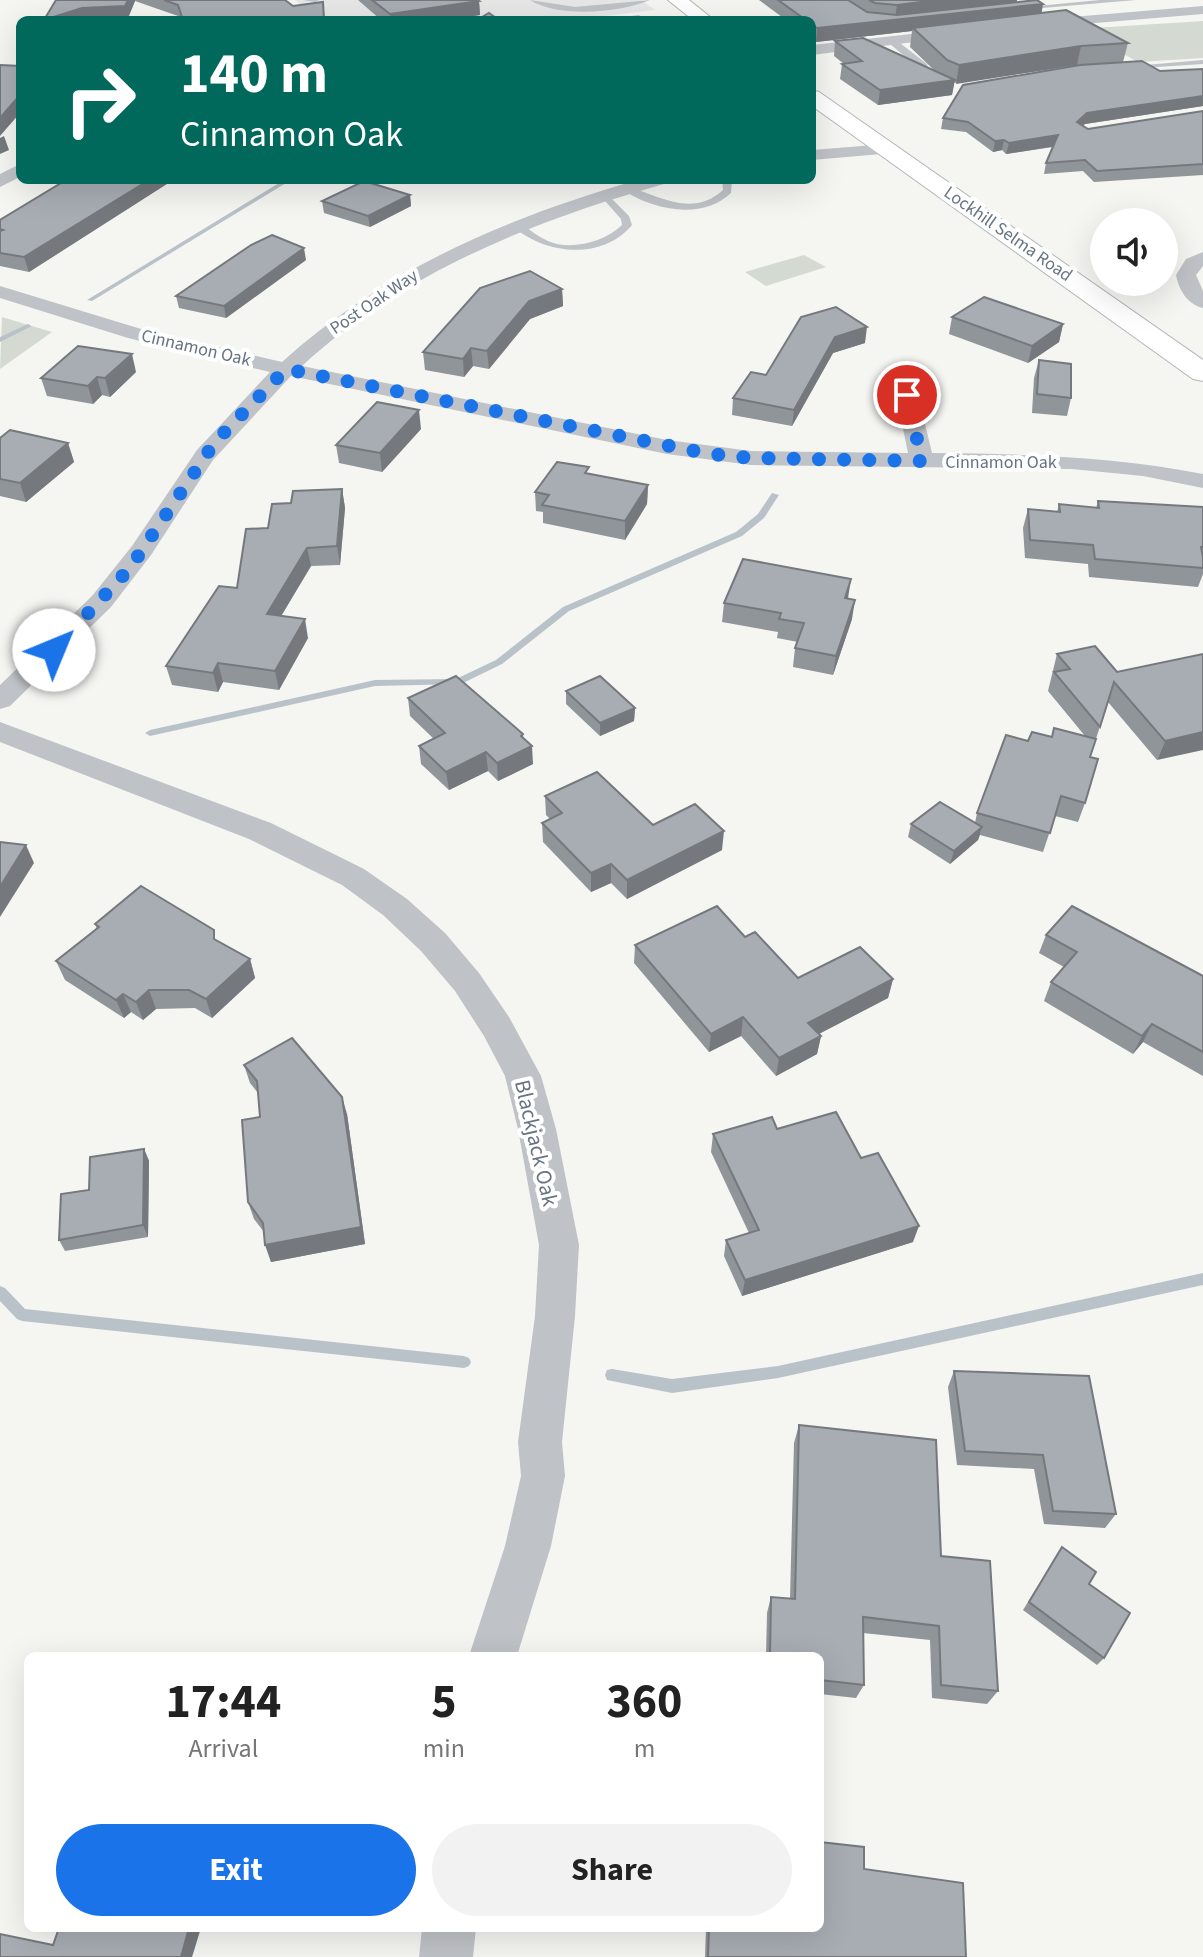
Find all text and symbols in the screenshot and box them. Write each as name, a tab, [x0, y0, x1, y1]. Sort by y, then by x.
text: 140 m	[180, 35, 328, 114]
icon: right	[48, 48, 152, 152]
text: Cinnamon Oak	[180, 109, 403, 160]
street label: Lockhill Selma Road	[939, 180, 1077, 288]
map controls	[1090, 208, 1178, 296]
button: sound	[1090, 208, 1178, 296]
street label: Post Oak Way	[325, 263, 423, 341]
street label: Cinnamon Oak	[139, 323, 253, 373]
pin	[873, 361, 941, 429]
icon: arrive	[885, 373, 929, 417]
street label: Cinnamon Oak	[945, 450, 1057, 475]
position arrow	[12, 608, 96, 692]
street label: Blackjack Oak	[506, 1077, 566, 1209]
text: 17:44	[165, 1668, 281, 1736]
text: 5	[431, 1668, 457, 1736]
text: 360	[606, 1668, 682, 1736]
text: Arrival	[188, 1730, 258, 1767]
text: min	[423, 1730, 465, 1767]
text: m	[634, 1730, 655, 1767]
button: Exit	[56, 1824, 416, 1916]
button: Share	[432, 1824, 792, 1916]

